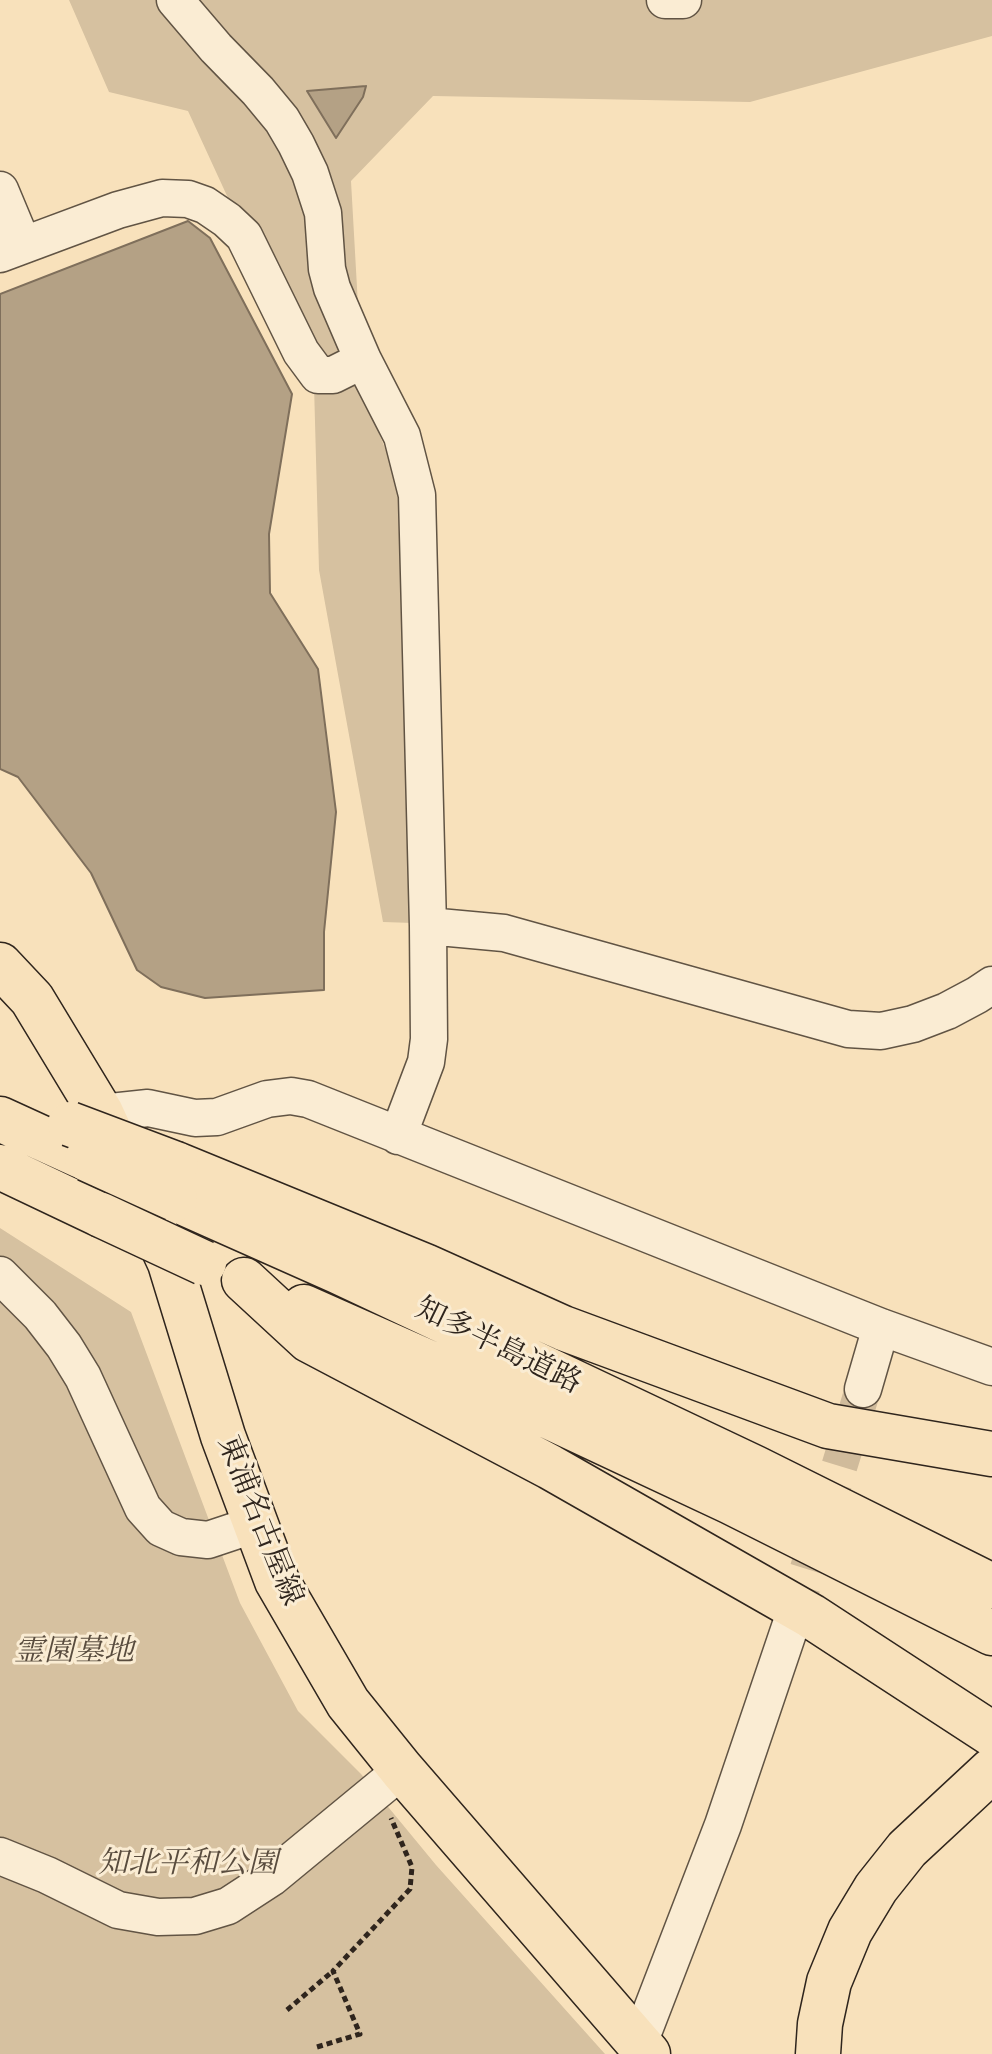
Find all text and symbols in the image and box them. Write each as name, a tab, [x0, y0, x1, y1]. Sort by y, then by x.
street label: 知多半島道路	[409, 1291, 587, 1403]
street label: 東浦名古屋線	[209, 1431, 309, 1611]
park label: 霊園墓地	[14, 1635, 134, 1671]
park label: 知北平和公園	[98, 1847, 278, 1883]

